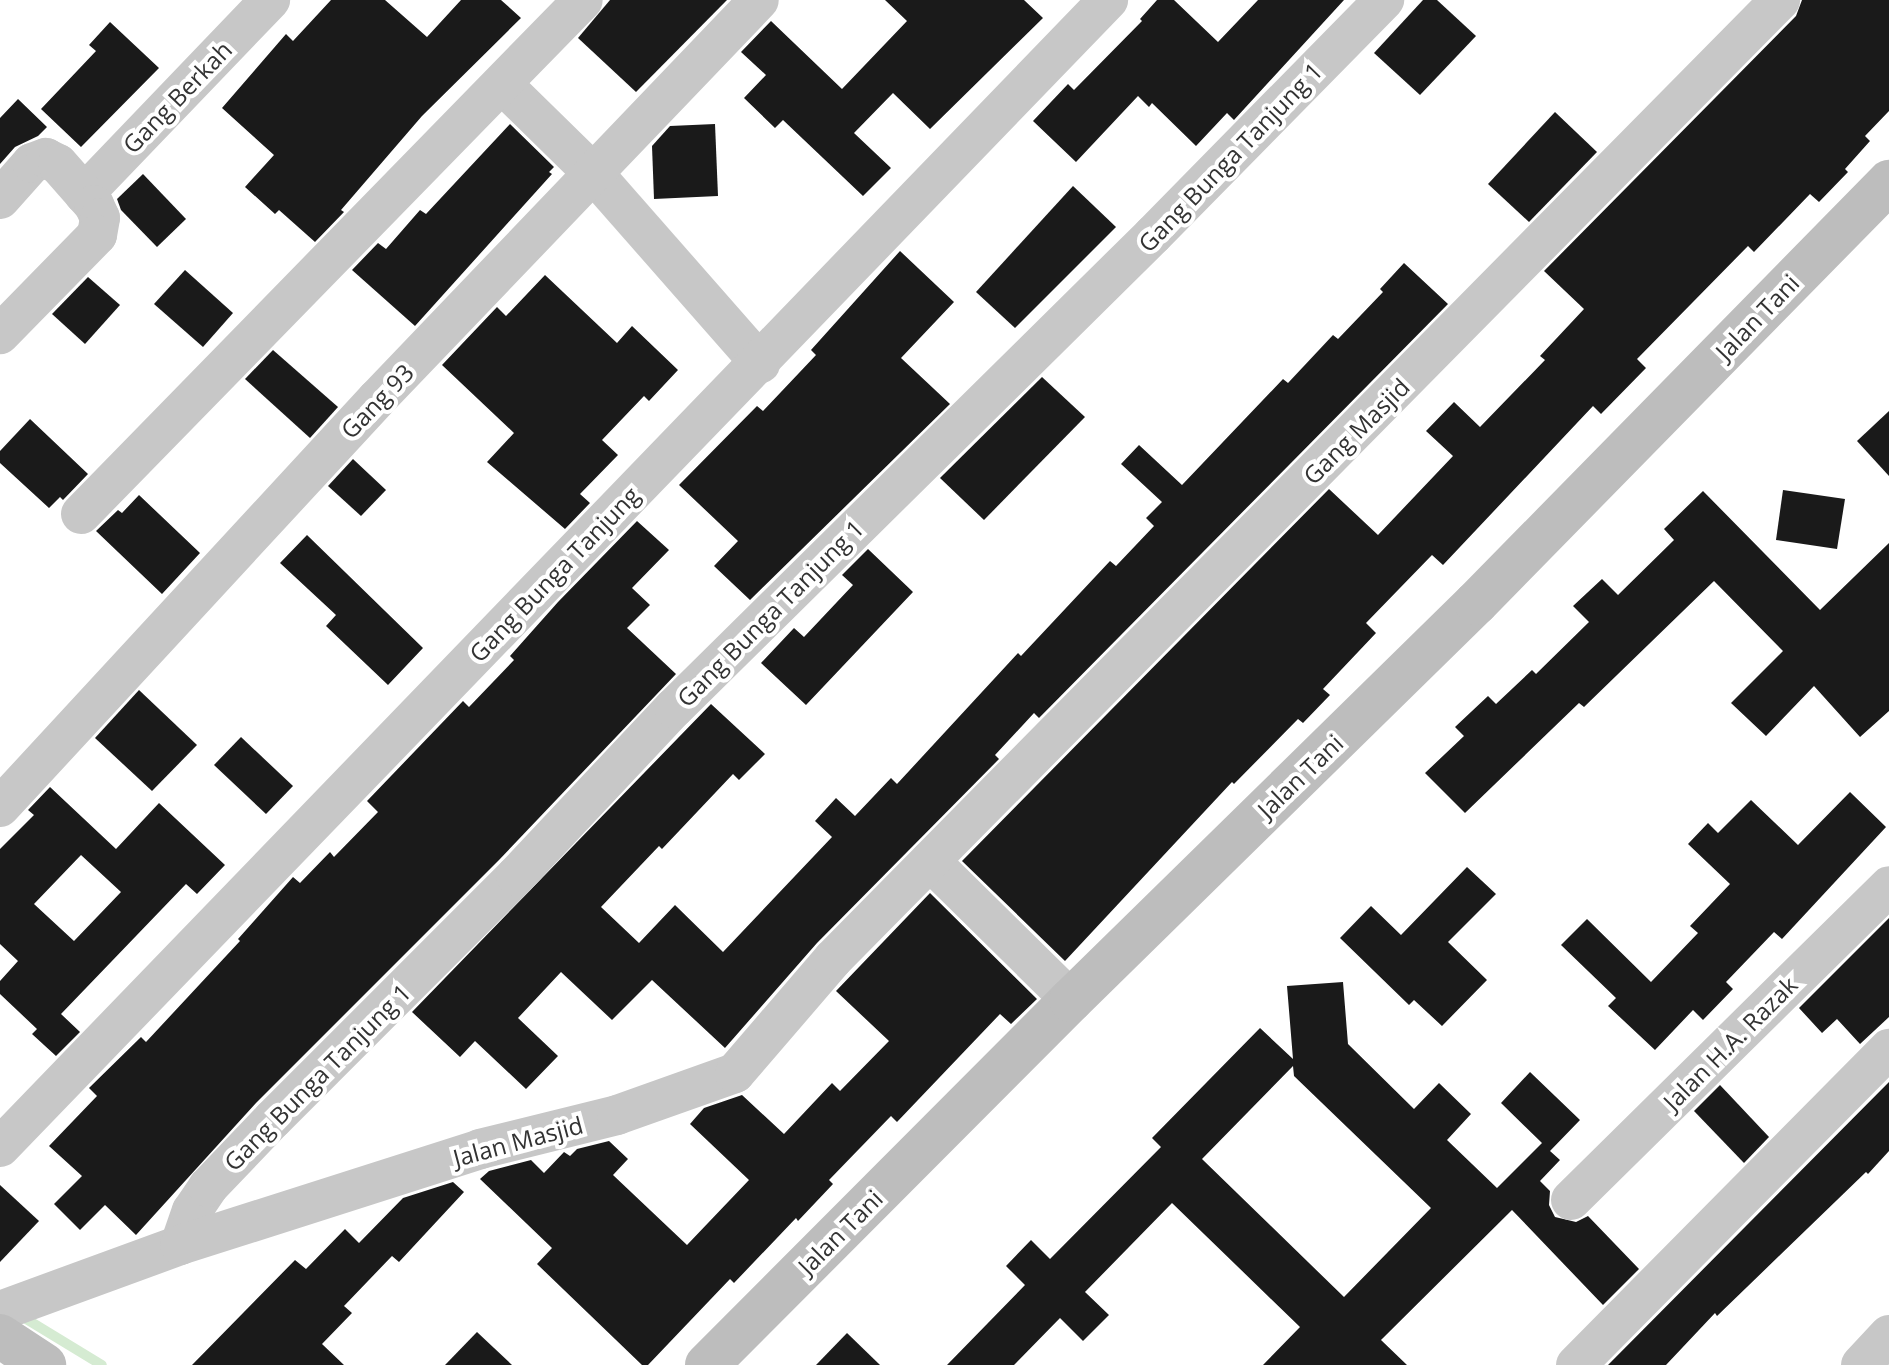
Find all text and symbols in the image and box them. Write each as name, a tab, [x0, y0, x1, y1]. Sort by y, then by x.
street label: Gang Berkah	[117, 35, 237, 159]
street label: Gang Bunga Tanjung 1	[1132, 56, 1328, 258]
street label: Jalan Tani	[1709, 268, 1805, 366]
street label: Gang 93	[335, 358, 419, 444]
street label: Gang Masjid	[1297, 372, 1415, 490]
street label: Gang Bunga Tanjung	[463, 481, 645, 667]
street label: Gang Bunga Tanjung 1	[671, 514, 869, 712]
street label: Jalan Tani	[1251, 728, 1349, 824]
street label: Jalan H.A. Razak	[1657, 970, 1803, 1116]
street label: Gang Bunga Tanjung 1	[218, 978, 416, 1176]
street label: Jalan Masjid	[450, 1110, 586, 1172]
street label: Jalan Tani	[792, 1184, 888, 1280]

